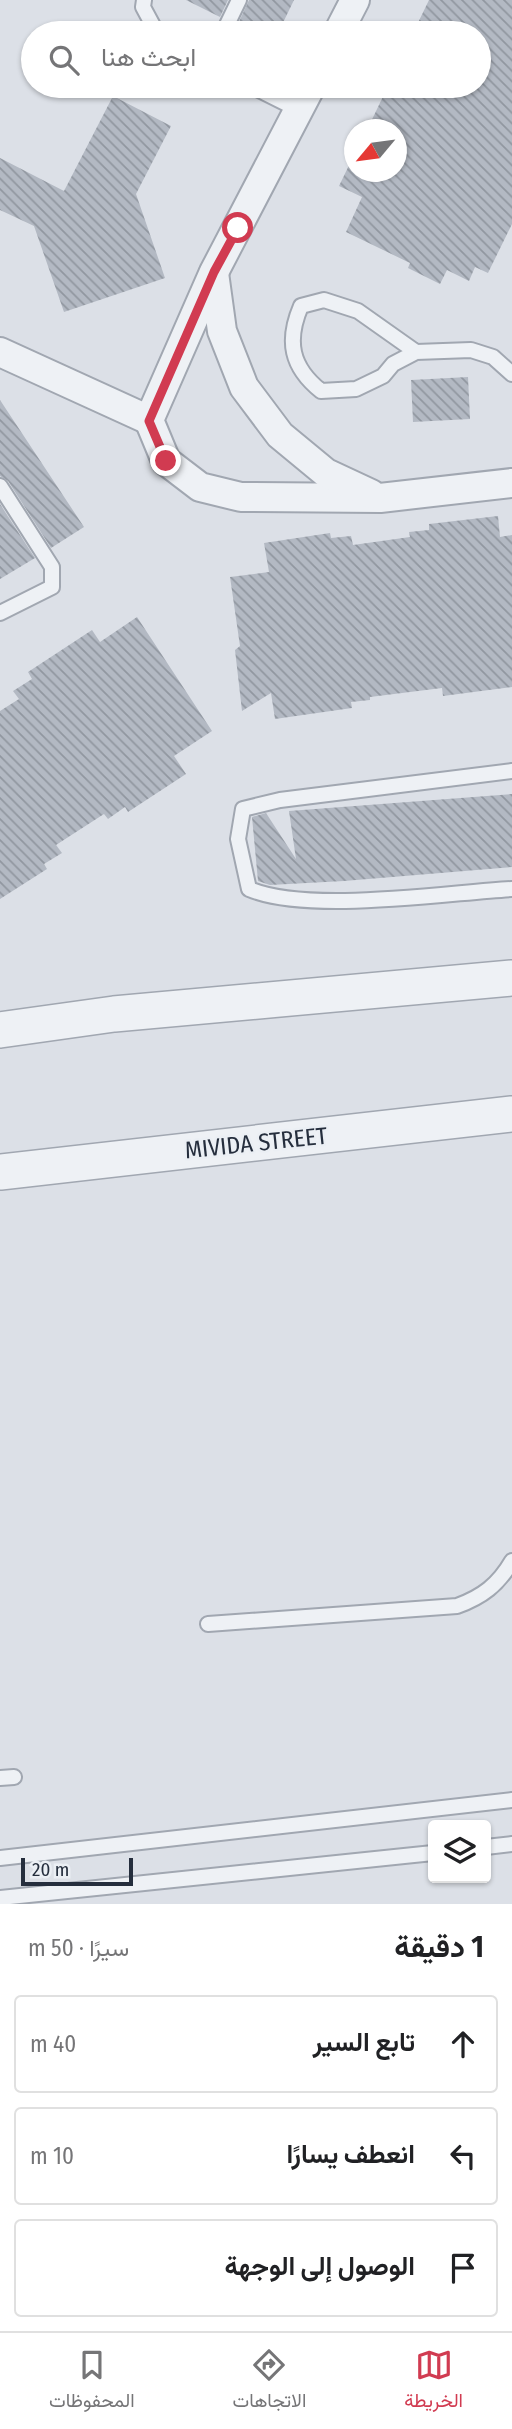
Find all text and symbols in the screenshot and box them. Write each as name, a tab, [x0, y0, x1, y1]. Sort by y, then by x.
search box	[21, 21, 491, 98]
icon: search	[45, 41, 83, 79]
text: ابحث هنا	[101, 42, 196, 73]
north arrow	[344, 119, 407, 182]
route start	[222, 212, 253, 243]
route end	[150, 445, 181, 476]
street label: MIVIDA STREET	[183, 1122, 329, 1164]
map controls	[428, 1820, 491, 1883]
button: layers	[428, 1820, 491, 1883]
scale bar	[21, 1855, 133, 1887]
text: 20 m	[32, 1858, 69, 1881]
text: 1 دقيقة	[394, 1929, 484, 1965]
text: سيرًا · 50 m	[28, 1934, 129, 1962]
icon: ahead	[444, 2025, 482, 2063]
text: تابع السير	[313, 2027, 415, 2058]
text: 40 m	[30, 2030, 76, 2058]
icon: left	[444, 2137, 482, 2175]
text: انعطف يسارًا	[287, 2139, 415, 2170]
text: 10 m	[30, 2142, 74, 2170]
icon: arrive	[444, 2249, 482, 2287]
text: الوصول إلى الوجهة	[224, 2251, 415, 2282]
tab: المحفوظات	[49, 2346, 135, 2417]
tab: الاتجاهات	[233, 2346, 306, 2417]
tab: الخريطة	[404, 2346, 463, 2417]

